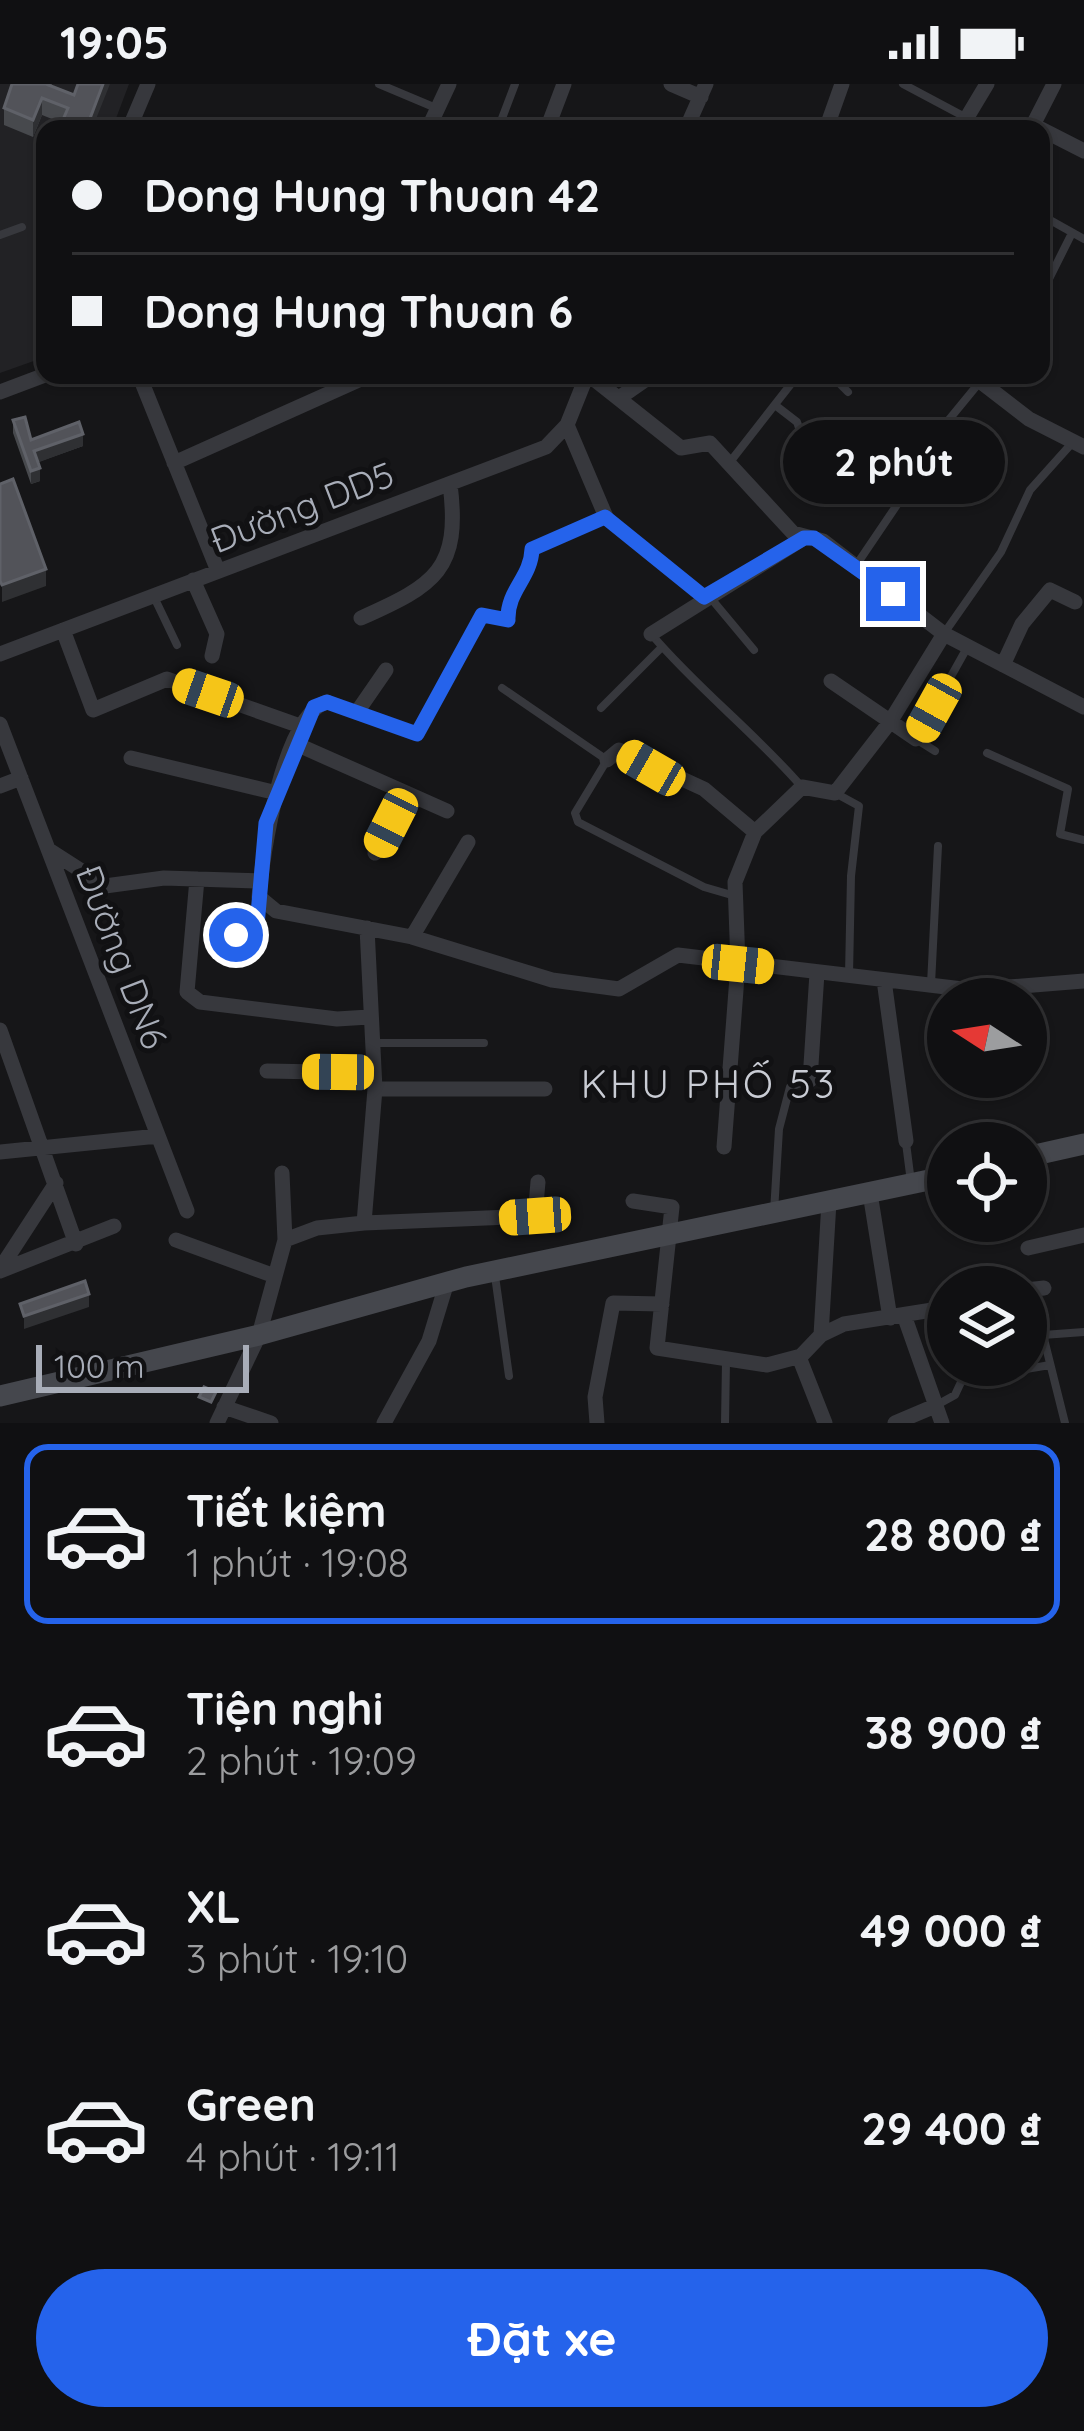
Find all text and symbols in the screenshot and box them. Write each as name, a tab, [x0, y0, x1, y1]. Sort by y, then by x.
text: 19:05	[60, 14, 169, 70]
text: Dong Hung Thuan 42	[144, 167, 600, 223]
text: Dong Hung Thuan 6	[144, 283, 573, 339]
callout: 2 phút	[782, 420, 1004, 504]
text: 2 phút	[834, 437, 954, 486]
street label: Đường DD5	[204, 451, 400, 562]
route end	[866, 567, 920, 621]
car	[168, 664, 248, 722]
car	[901, 668, 967, 748]
car	[611, 734, 691, 802]
car	[359, 783, 423, 863]
street label: Đường DN6	[67, 859, 178, 1055]
route start	[209, 908, 263, 962]
car	[700, 942, 776, 986]
north arrow	[927, 978, 1047, 1098]
map controls	[927, 978, 1047, 1386]
car	[302, 1053, 374, 1091]
district label: KHU PHỐ 53	[581, 1059, 837, 1108]
button: locate	[927, 1122, 1047, 1242]
car	[498, 1196, 572, 1236]
button: layers	[927, 1266, 1047, 1386]
scale bar	[36, 1339, 249, 1392]
text: 100 m	[54, 1345, 145, 1386]
icon: car	[42, 1480, 150, 1588]
text: Tiết kiệm	[186, 1482, 387, 1538]
text: 28 800 ₫	[864, 1506, 1042, 1562]
text: 1 phút · 19:08	[186, 1538, 409, 1587]
icon: car	[42, 1678, 150, 1786]
text: Tiện nghi	[186, 1680, 383, 1736]
text: 38 900 ₫	[865, 1704, 1042, 1760]
text: 2 phút · 19:09	[186, 1736, 417, 1785]
icon: car	[42, 1876, 150, 1984]
text: XL	[186, 1878, 241, 1934]
text: 49 000 ₫	[860, 1902, 1042, 1958]
text: 3 phút · 19:10	[186, 1934, 408, 1983]
icon: car	[42, 2074, 150, 2182]
text: Green	[186, 2076, 316, 2132]
text: 29 400 ₫	[861, 2100, 1042, 2156]
text: 4 phút · 19:11	[186, 2132, 400, 2181]
button: Đặt xe	[36, 2269, 1048, 2407]

